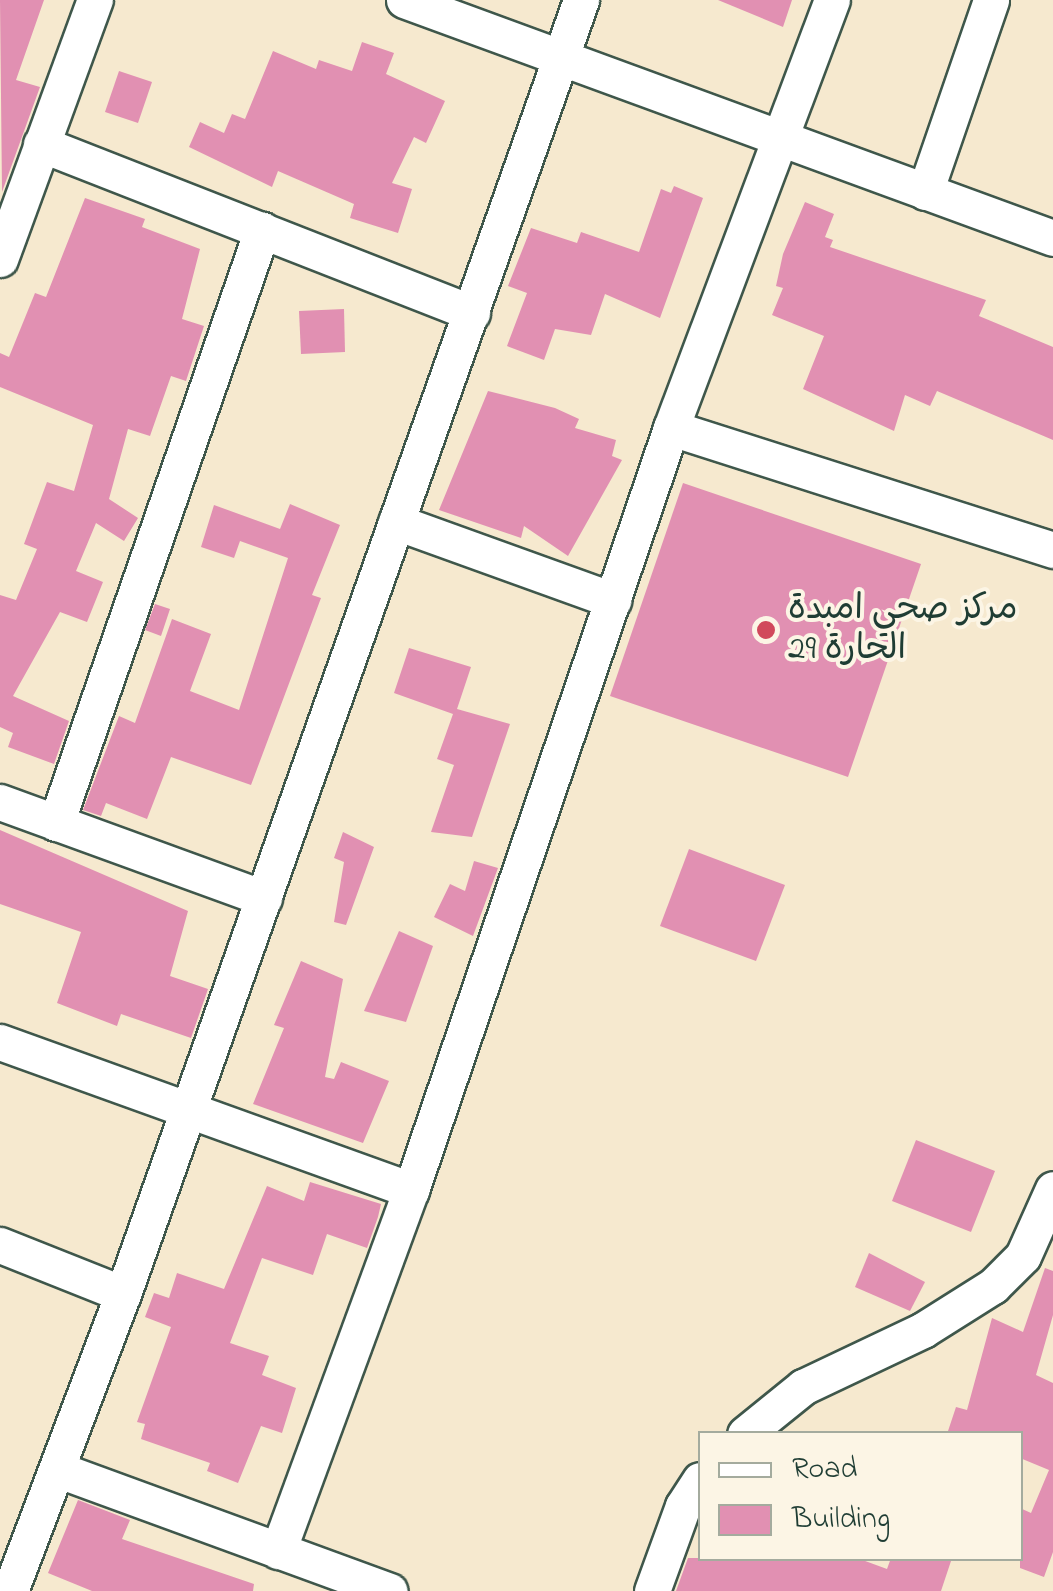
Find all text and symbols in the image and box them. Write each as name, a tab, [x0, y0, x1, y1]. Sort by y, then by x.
place label: مركز صحي امبدة الحارة 29	[788, 589, 1018, 671]
marker: مركز صحي امبدة الحارة 29	[753, 617, 779, 643]
legend	[698, 1431, 1023, 1561]
text: Road	[792, 1448, 857, 1492]
text: Building	[792, 1498, 890, 1542]

